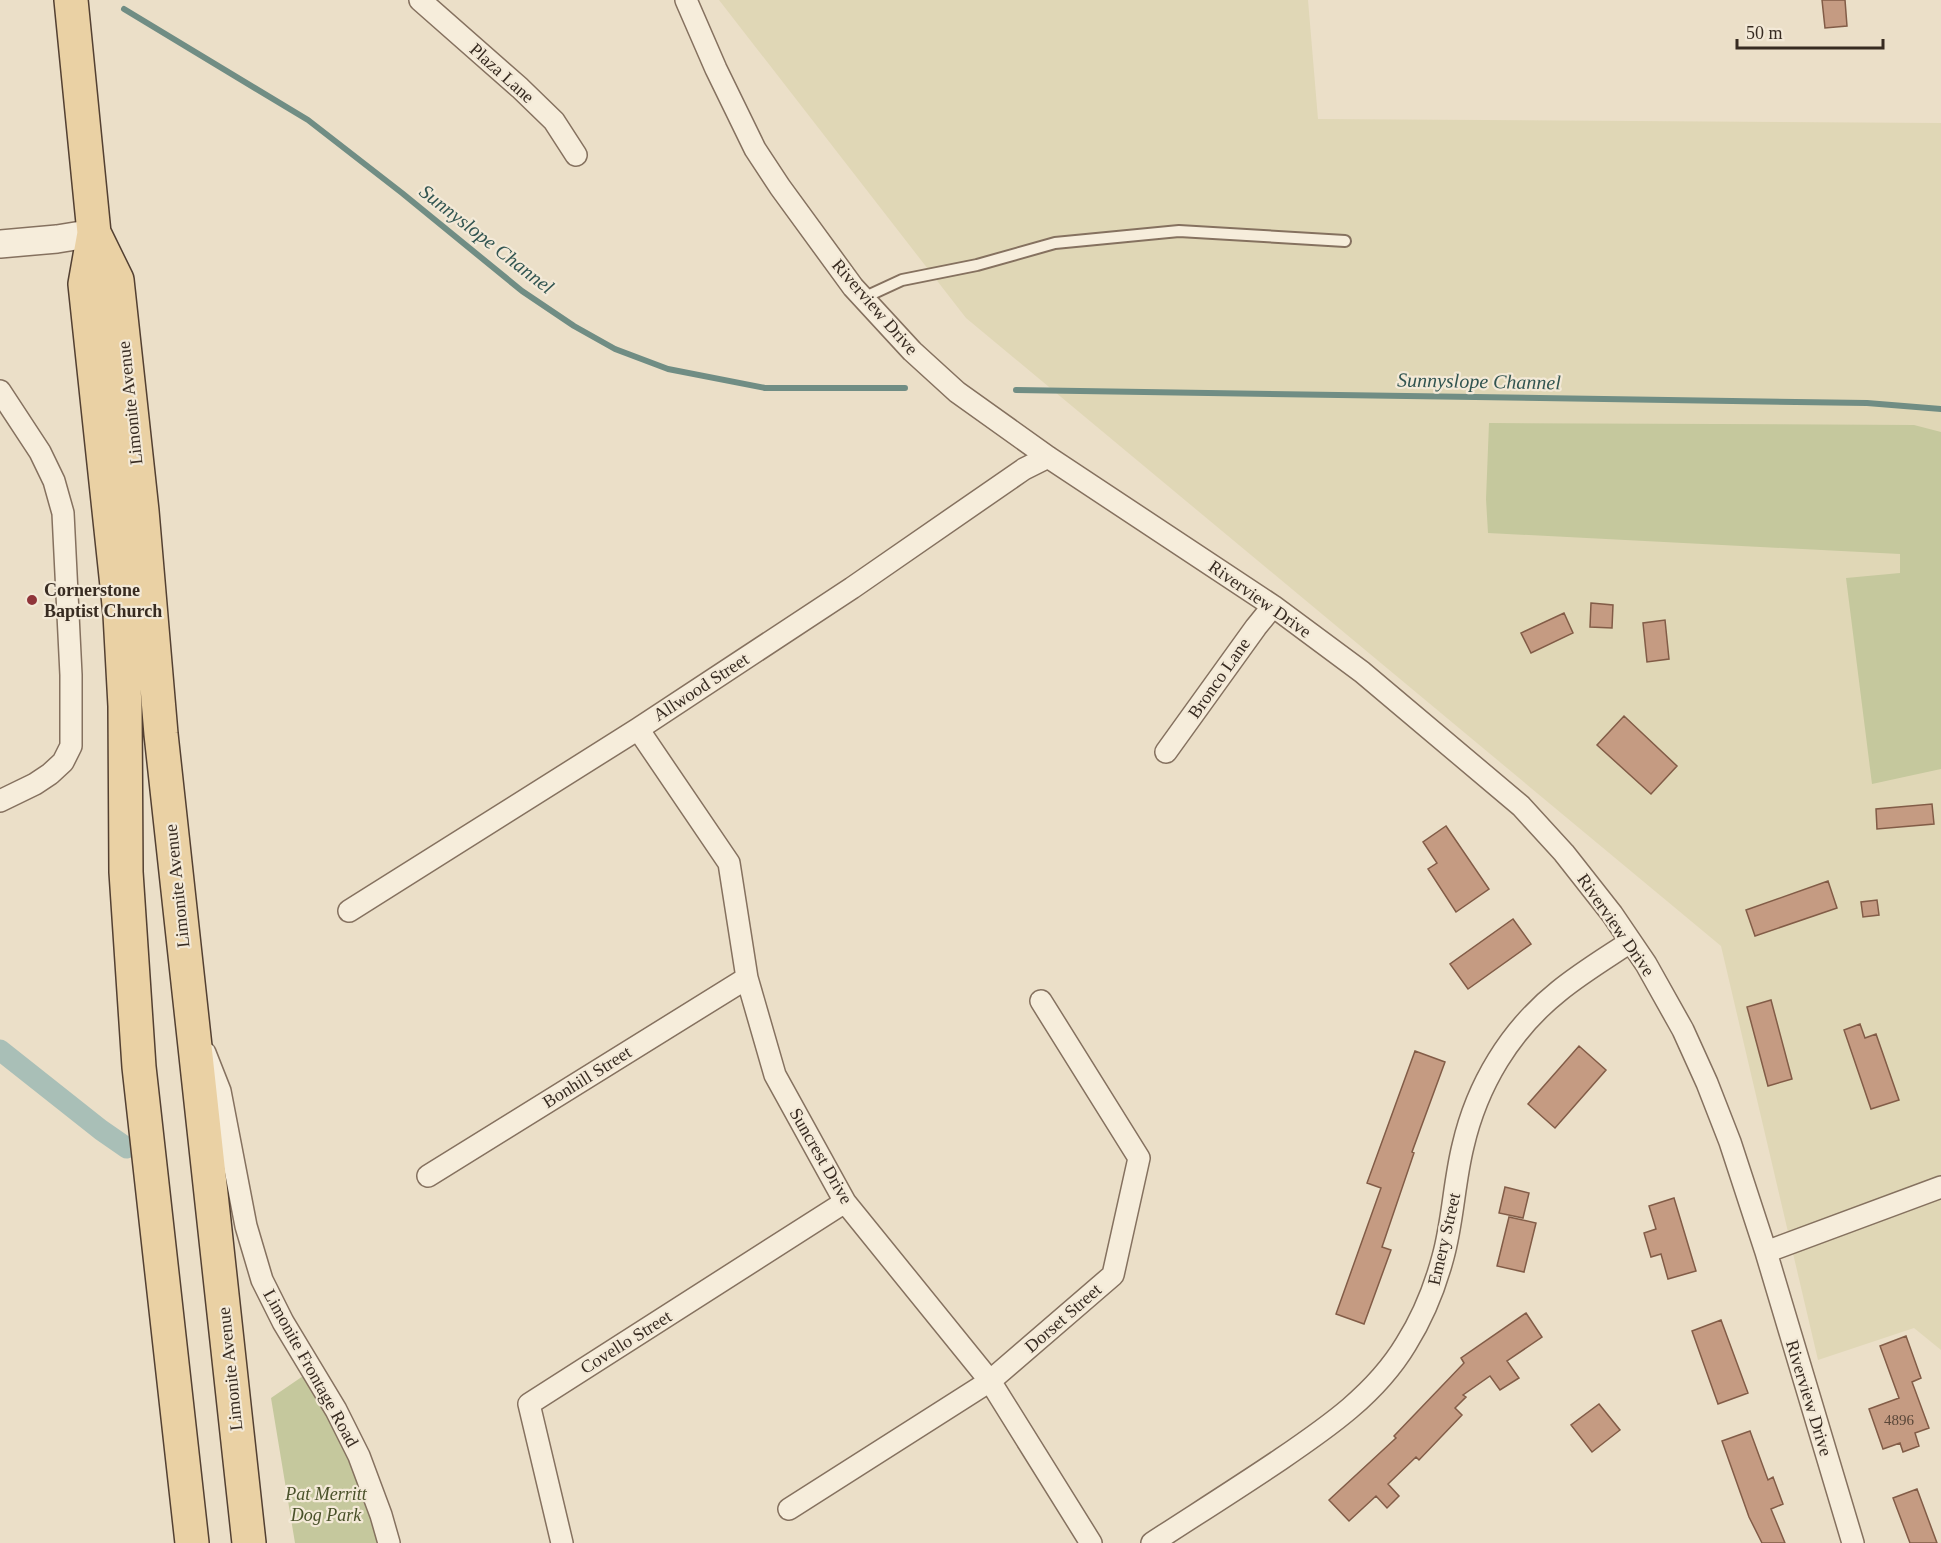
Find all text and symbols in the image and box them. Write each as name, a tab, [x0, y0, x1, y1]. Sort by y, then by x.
scale bar	[1737, 12, 1882, 50]
text: 50 m	[1746, 23, 1783, 43]
street label: Plaza Lane	[466, 39, 538, 107]
water label: Sunnyslope Channel	[415, 180, 559, 299]
street label: Riverview Drive	[828, 255, 922, 359]
street label: Limonite Avenue	[114, 340, 146, 466]
water label: Sunnyslope Channel	[1397, 369, 1562, 394]
street label: Riverview Drive	[1205, 556, 1315, 642]
place label: Cornerstone Baptist Church	[44, 580, 162, 621]
marker: Cornerstone Baptist Church	[25, 593, 39, 607]
street label: Bronco Lane	[1184, 634, 1254, 722]
street label: Allwood Street	[650, 649, 752, 725]
street label: Limonite Avenue	[161, 823, 193, 949]
street label: Riverview Drive	[1573, 870, 1659, 980]
street label: Bonhill Street	[539, 1042, 635, 1112]
street label: Suncrest Drive	[785, 1104, 857, 1208]
street label: Emery Street	[1424, 1191, 1464, 1287]
street label: Dorset Street	[1021, 1279, 1105, 1357]
street label: Limonite Frontage Road	[259, 1286, 363, 1450]
street label: Limonite Avenue	[214, 1306, 246, 1432]
street label: Covello Street	[577, 1306, 675, 1378]
street label: Riverview Drive	[1782, 1337, 1836, 1459]
house number: 4896	[1884, 1412, 1915, 1428]
park label: Pat Merritt Dog Park	[284, 1484, 368, 1525]

